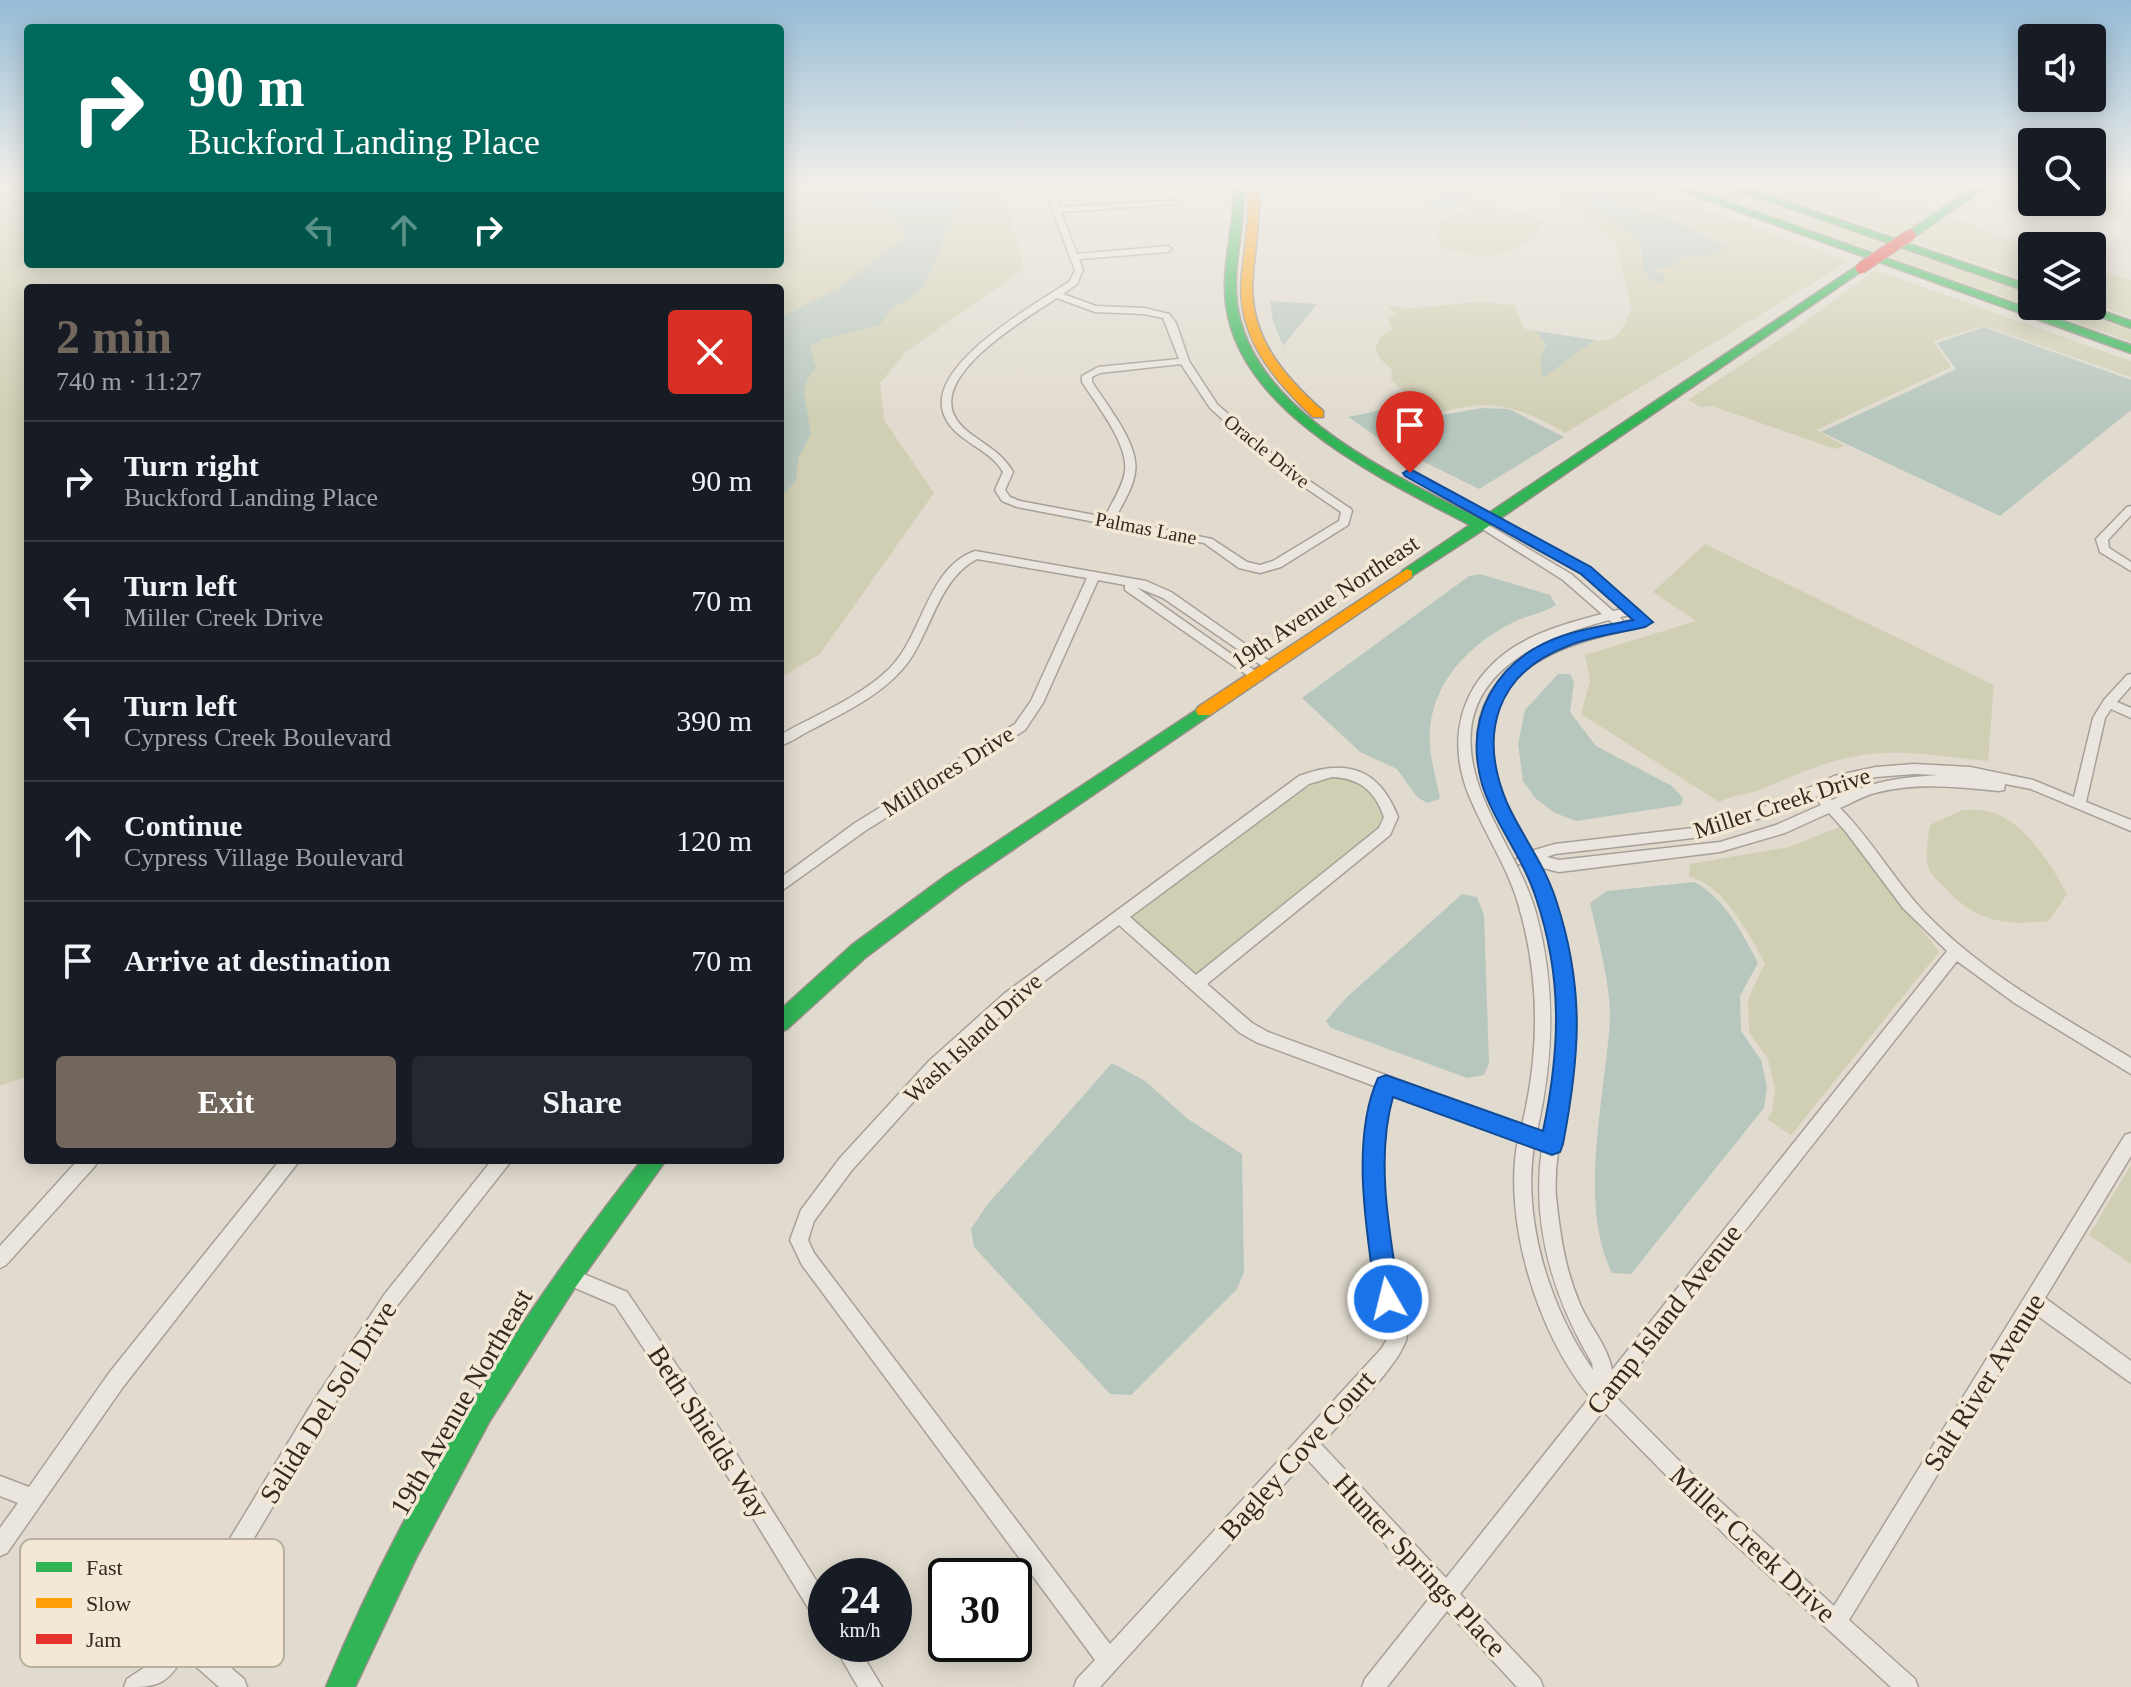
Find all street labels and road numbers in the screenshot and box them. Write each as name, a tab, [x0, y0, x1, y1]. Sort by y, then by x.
street label: Oracle Drive	[1220, 410, 1314, 492]
street label: Palmas Lane	[1093, 507, 1199, 549]
street label: 19th Avenue Northeast	[1227, 530, 1424, 674]
street label: Milflores Drive	[878, 720, 1018, 822]
street label: Miller Creek Drive	[1691, 762, 1873, 844]
street label: Wash Island Drive	[899, 968, 1047, 1108]
street label: Camp Island Avenue	[1580, 1218, 1748, 1420]
street label: 19th Avenue Northeast	[384, 1283, 539, 1521]
street label: Salt River Avenue	[1917, 1288, 2051, 1476]
street label: Salida Del Sol Drive	[253, 1295, 403, 1509]
street label: Beth Shields Way	[642, 1340, 776, 1524]
street label: Bagley Cove Court	[1213, 1364, 1381, 1546]
street label: Miller Creek Drive	[1664, 1459, 1842, 1629]
street label: Hunter Springs Place	[1328, 1467, 1512, 1663]

